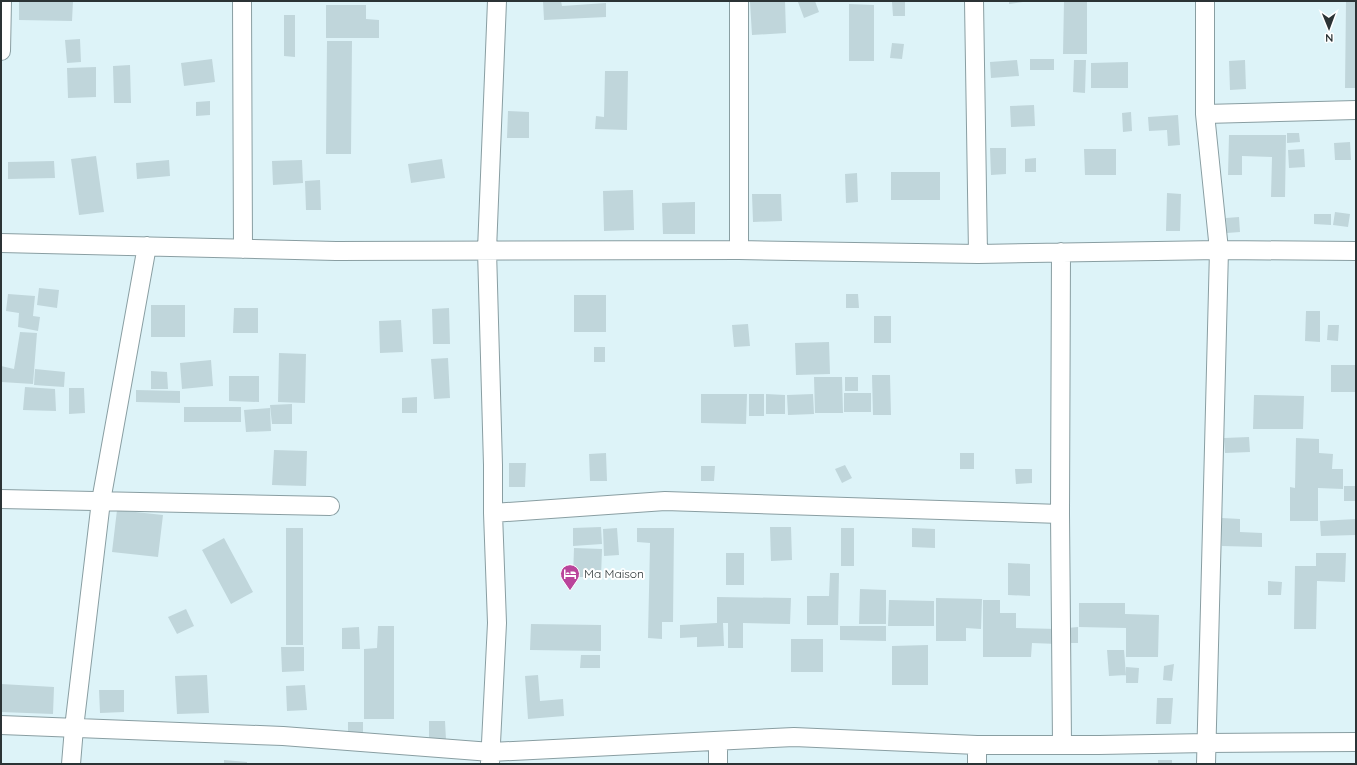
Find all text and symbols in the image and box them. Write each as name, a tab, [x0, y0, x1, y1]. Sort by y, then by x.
north arrow	[1309, 8, 1349, 48]
text: N	[1325, 31, 1333, 45]
hotel icon: Ma Maison	[559, 563, 581, 591]
place label: Ma Maison	[584, 566, 644, 581]

